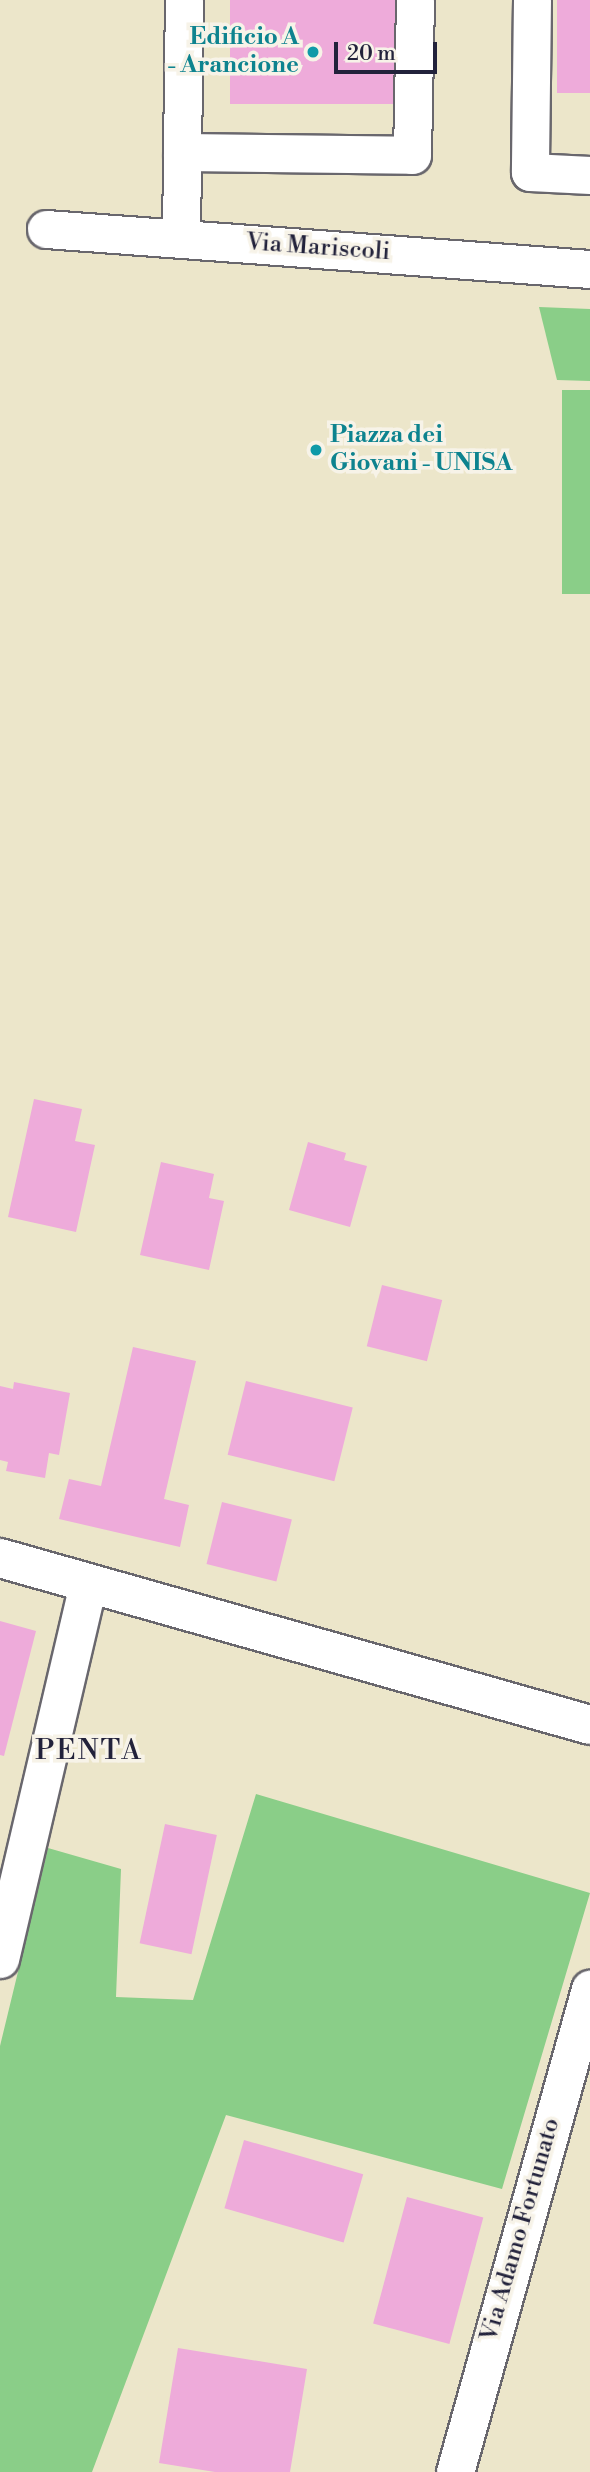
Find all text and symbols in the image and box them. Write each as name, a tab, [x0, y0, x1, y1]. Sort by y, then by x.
place label: Edificio A - Arancione	[167, 24, 299, 80]
scale bar	[338, 28, 441, 72]
text: 20 m	[347, 41, 396, 67]
marker: Edificio A - Arancione	[305, 44, 321, 60]
street label: Via Mariscoli	[245, 229, 391, 267]
place label: Piazza dei Giovani - UNISA	[330, 422, 512, 478]
marker: Piazza dei Giovani - UNISA	[308, 442, 324, 458]
district label: PENTA	[36, 1734, 142, 1768]
street label: Via Adamo Fortunato	[475, 2115, 567, 2345]

